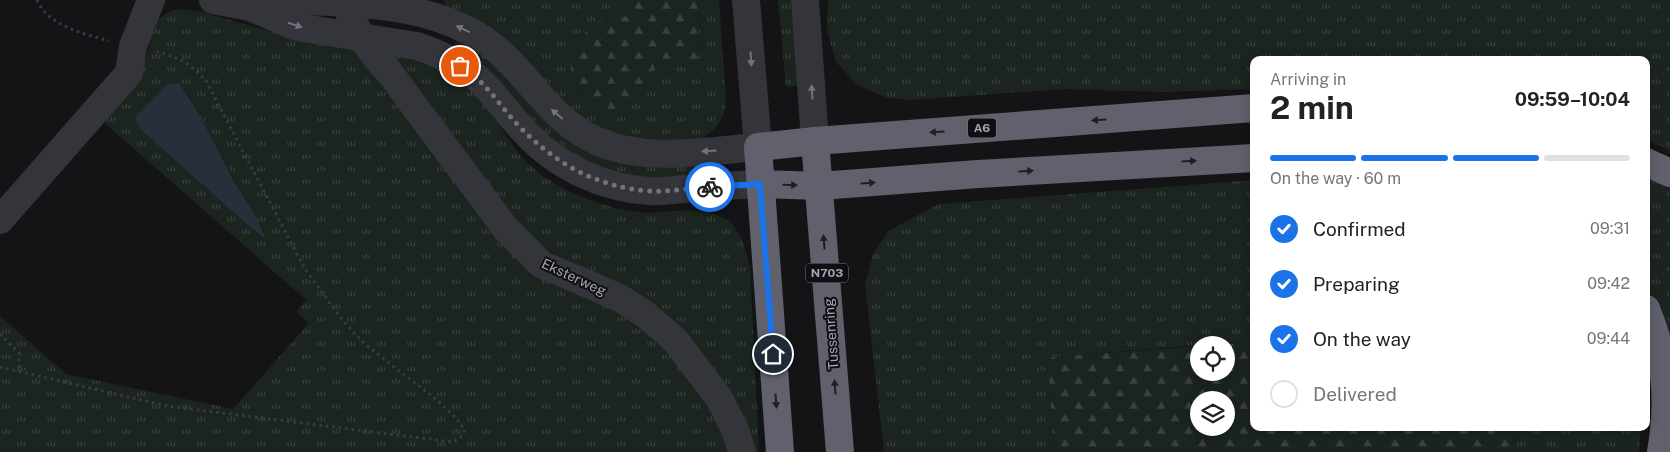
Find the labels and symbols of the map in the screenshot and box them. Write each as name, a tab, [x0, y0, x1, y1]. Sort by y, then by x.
one-way arrow	[288, 22, 303, 30]
one-way arrow	[456, 25, 470, 33]
pin	[439, 45, 481, 87]
one-way arrow	[747, 51, 755, 67]
one-way arrow	[807, 84, 815, 100]
one-way arrow	[551, 108, 564, 119]
one-way arrow	[1091, 116, 1107, 124]
road number: A6	[968, 119, 996, 138]
one-way arrow	[929, 128, 945, 136]
one-way arrow	[701, 147, 717, 155]
one-way arrow	[1181, 157, 1197, 165]
courier	[685, 162, 735, 212]
one-way arrow	[1019, 167, 1035, 175]
one-way arrow	[860, 178, 876, 186]
one-way arrow	[782, 182, 798, 190]
one-way arrow	[820, 234, 828, 250]
street label: Eksterweg	[539, 255, 609, 299]
road number: N703	[806, 264, 848, 282]
street label: Tussenring	[821, 297, 841, 370]
pin	[752, 333, 794, 375]
one-way arrow	[831, 379, 839, 395]
one-way arrow	[772, 393, 780, 409]

